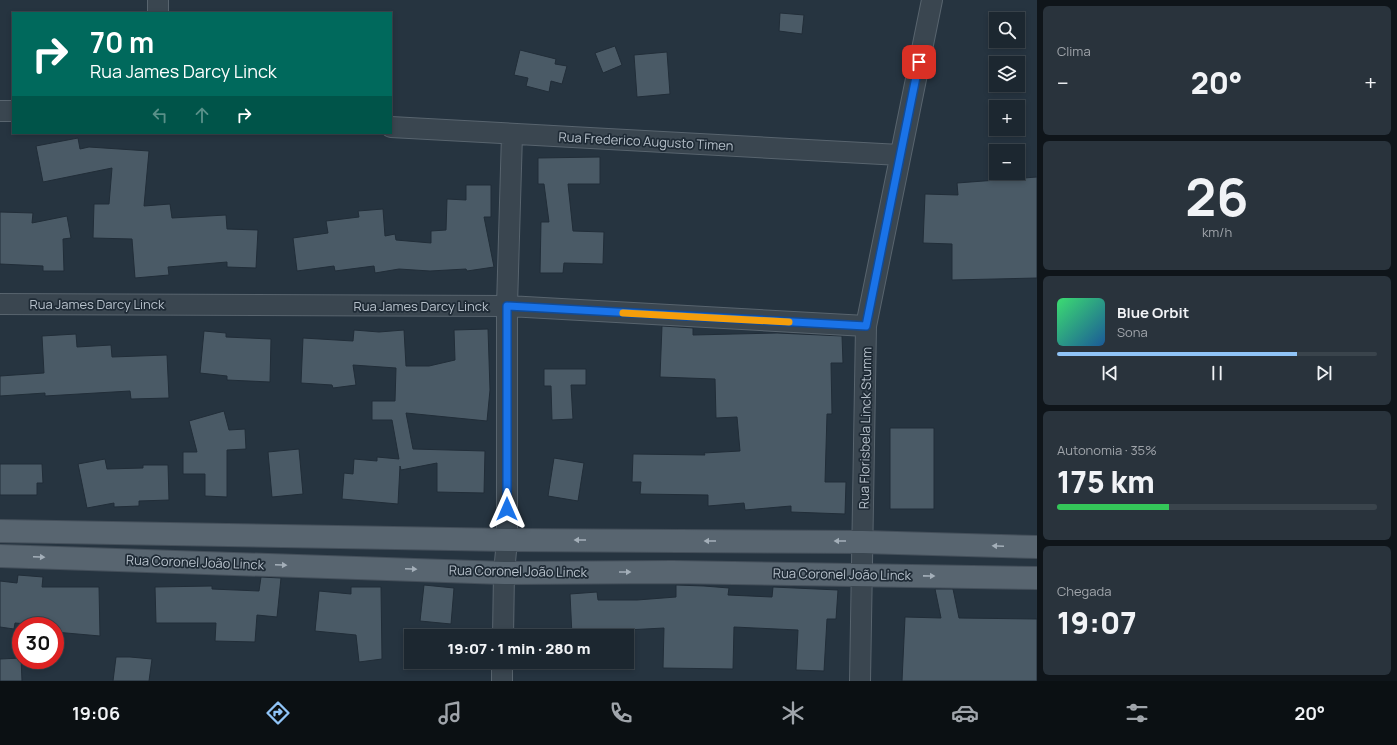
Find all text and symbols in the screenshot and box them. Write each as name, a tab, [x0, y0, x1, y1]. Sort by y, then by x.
map controls	[989, 12, 1025, 180]
button: search	[989, 12, 1025, 48]
text: 70 m	[90, 23, 154, 61]
icon: right	[24, 28, 76, 80]
text: Clima	[1057, 42, 1091, 60]
pin	[902, 45, 936, 79]
icon: arrive	[908, 51, 930, 73]
button: layers	[989, 56, 1025, 92]
text: Rua James Darcy Linck	[90, 59, 277, 83]
text: 20°	[1191, 62, 1243, 103]
text: −	[1057, 68, 1069, 98]
text: +	[1364, 68, 1377, 98]
button: +	[989, 100, 1025, 136]
icon: left	[149, 104, 171, 126]
icon: ahead	[191, 104, 213, 126]
icon: right	[233, 104, 255, 126]
street label: Rua Frederico Augusto Timen	[558, 127, 734, 155]
button: −	[989, 144, 1025, 180]
text: 26	[1185, 161, 1249, 232]
text: km/h	[1202, 223, 1232, 241]
street label: Rua James Darcy Linck	[30, 295, 165, 313]
street label: Rua James Darcy Linck	[354, 297, 489, 315]
text: Blue Orbit	[1117, 302, 1189, 323]
text: Sona	[1117, 323, 1148, 341]
street label: Rua Florisbela Linck Stumm	[855, 347, 875, 509]
icon: previous	[1099, 362, 1121, 384]
icon: pause	[1206, 362, 1228, 384]
icon: next	[1313, 362, 1335, 384]
text: Autonomia · 35%	[1057, 441, 1157, 459]
text: 175 km	[1057, 461, 1155, 502]
position arrow	[486, 488, 528, 530]
one-way arrow	[573, 537, 586, 543]
one-way arrow	[703, 538, 716, 544]
one-way arrow	[833, 538, 846, 544]
one-way arrow	[992, 542, 1004, 549]
street label: Rua Coronel João Linck	[126, 551, 265, 573]
one-way arrow	[33, 554, 46, 560]
street label: Rua Coronel João Linck	[449, 561, 588, 581]
one-way arrow	[275, 562, 288, 568]
street label: Rua Coronel João Linck	[773, 564, 912, 584]
one-way arrow	[405, 566, 417, 573]
one-way arrow	[619, 569, 632, 575]
one-way arrow	[923, 572, 935, 579]
text: Chegada	[1057, 582, 1111, 600]
text: 19:07	[1057, 602, 1137, 643]
speed limit sign: 30	[12, 617, 64, 669]
text: 19:07 · 1 min · 280 m	[448, 638, 590, 659]
icon: directions	[264, 699, 292, 727]
icon: music	[436, 699, 464, 727]
icon: phone	[607, 699, 635, 727]
icon: climate	[779, 699, 807, 727]
icon: car	[951, 699, 979, 727]
icon: filters	[1123, 699, 1151, 727]
text: 19:06	[72, 701, 120, 725]
text: 20°	[1294, 701, 1325, 725]

